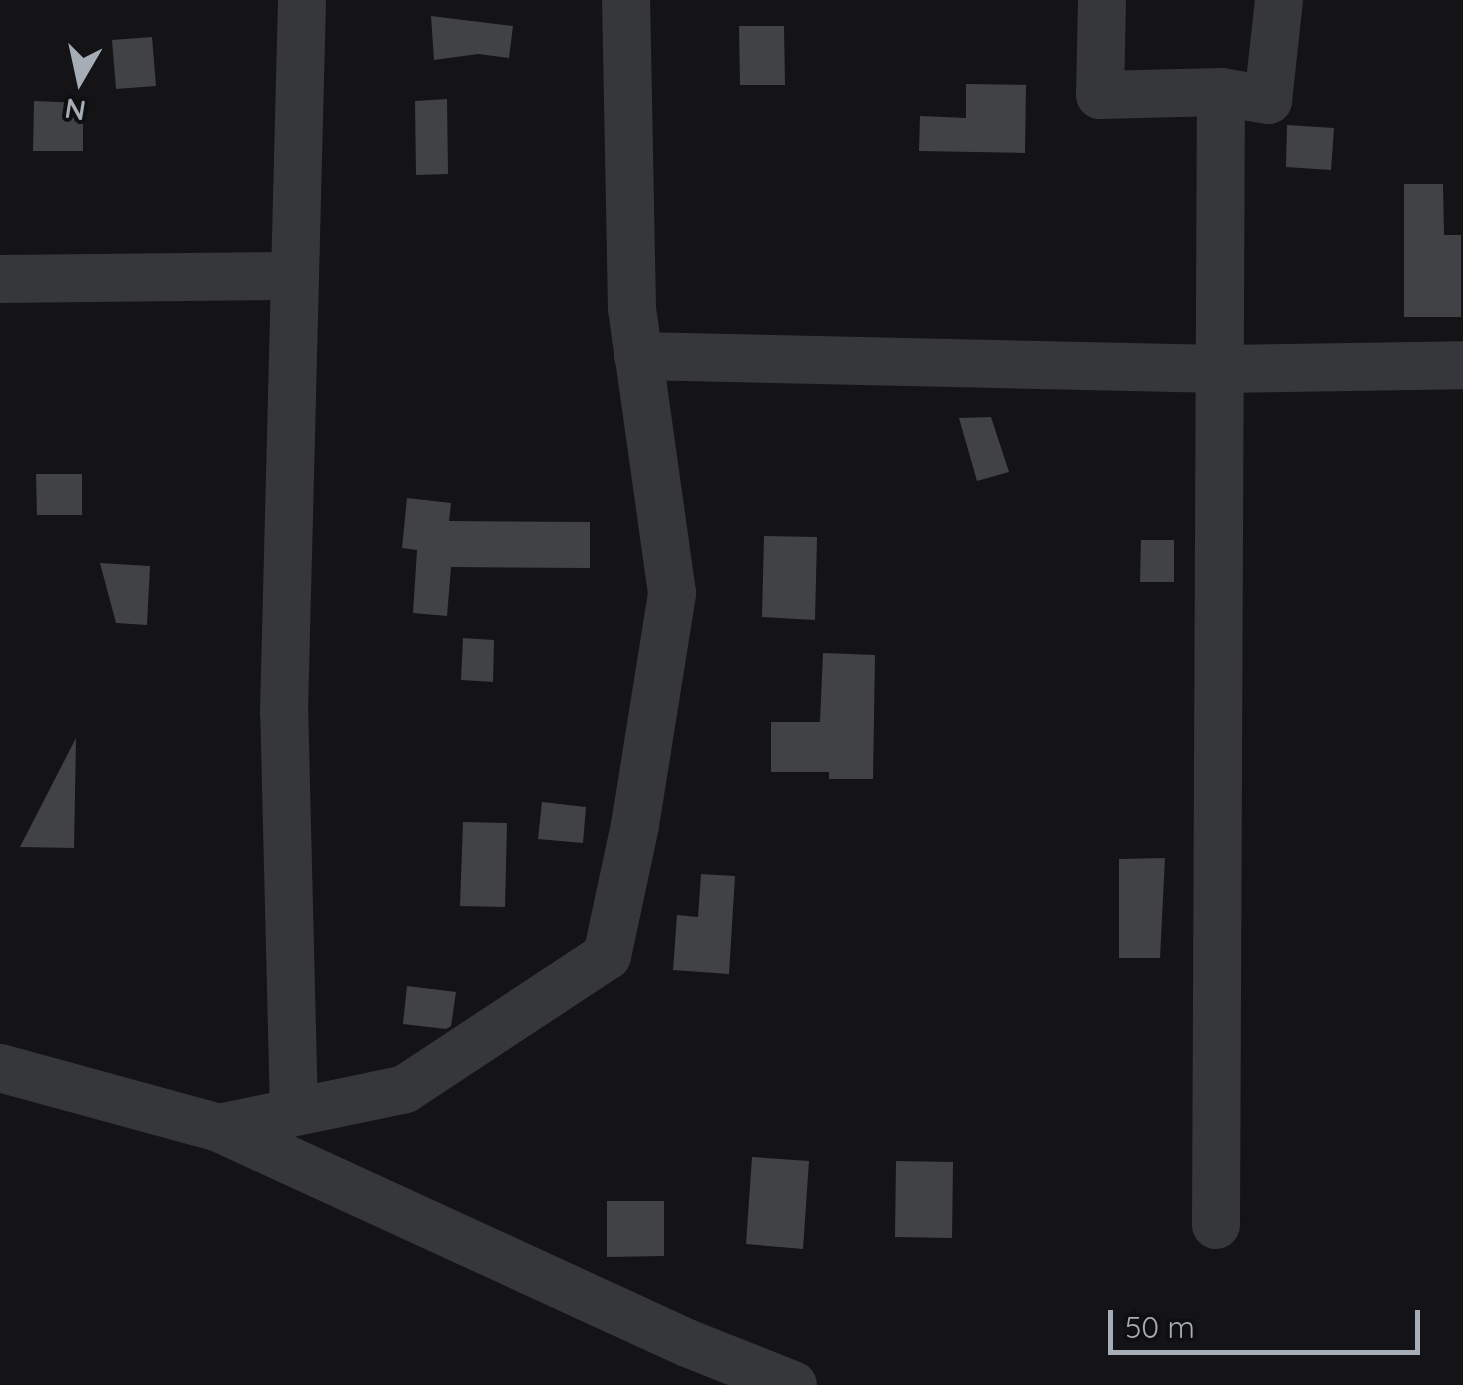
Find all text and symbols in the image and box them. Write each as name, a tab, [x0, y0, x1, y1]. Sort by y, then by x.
north arrow	[30, 30, 130, 130]
text: N	[62, 91, 88, 129]
scale bar	[1113, 1290, 1426, 1352]
text: 50 m	[1125, 1308, 1195, 1346]

